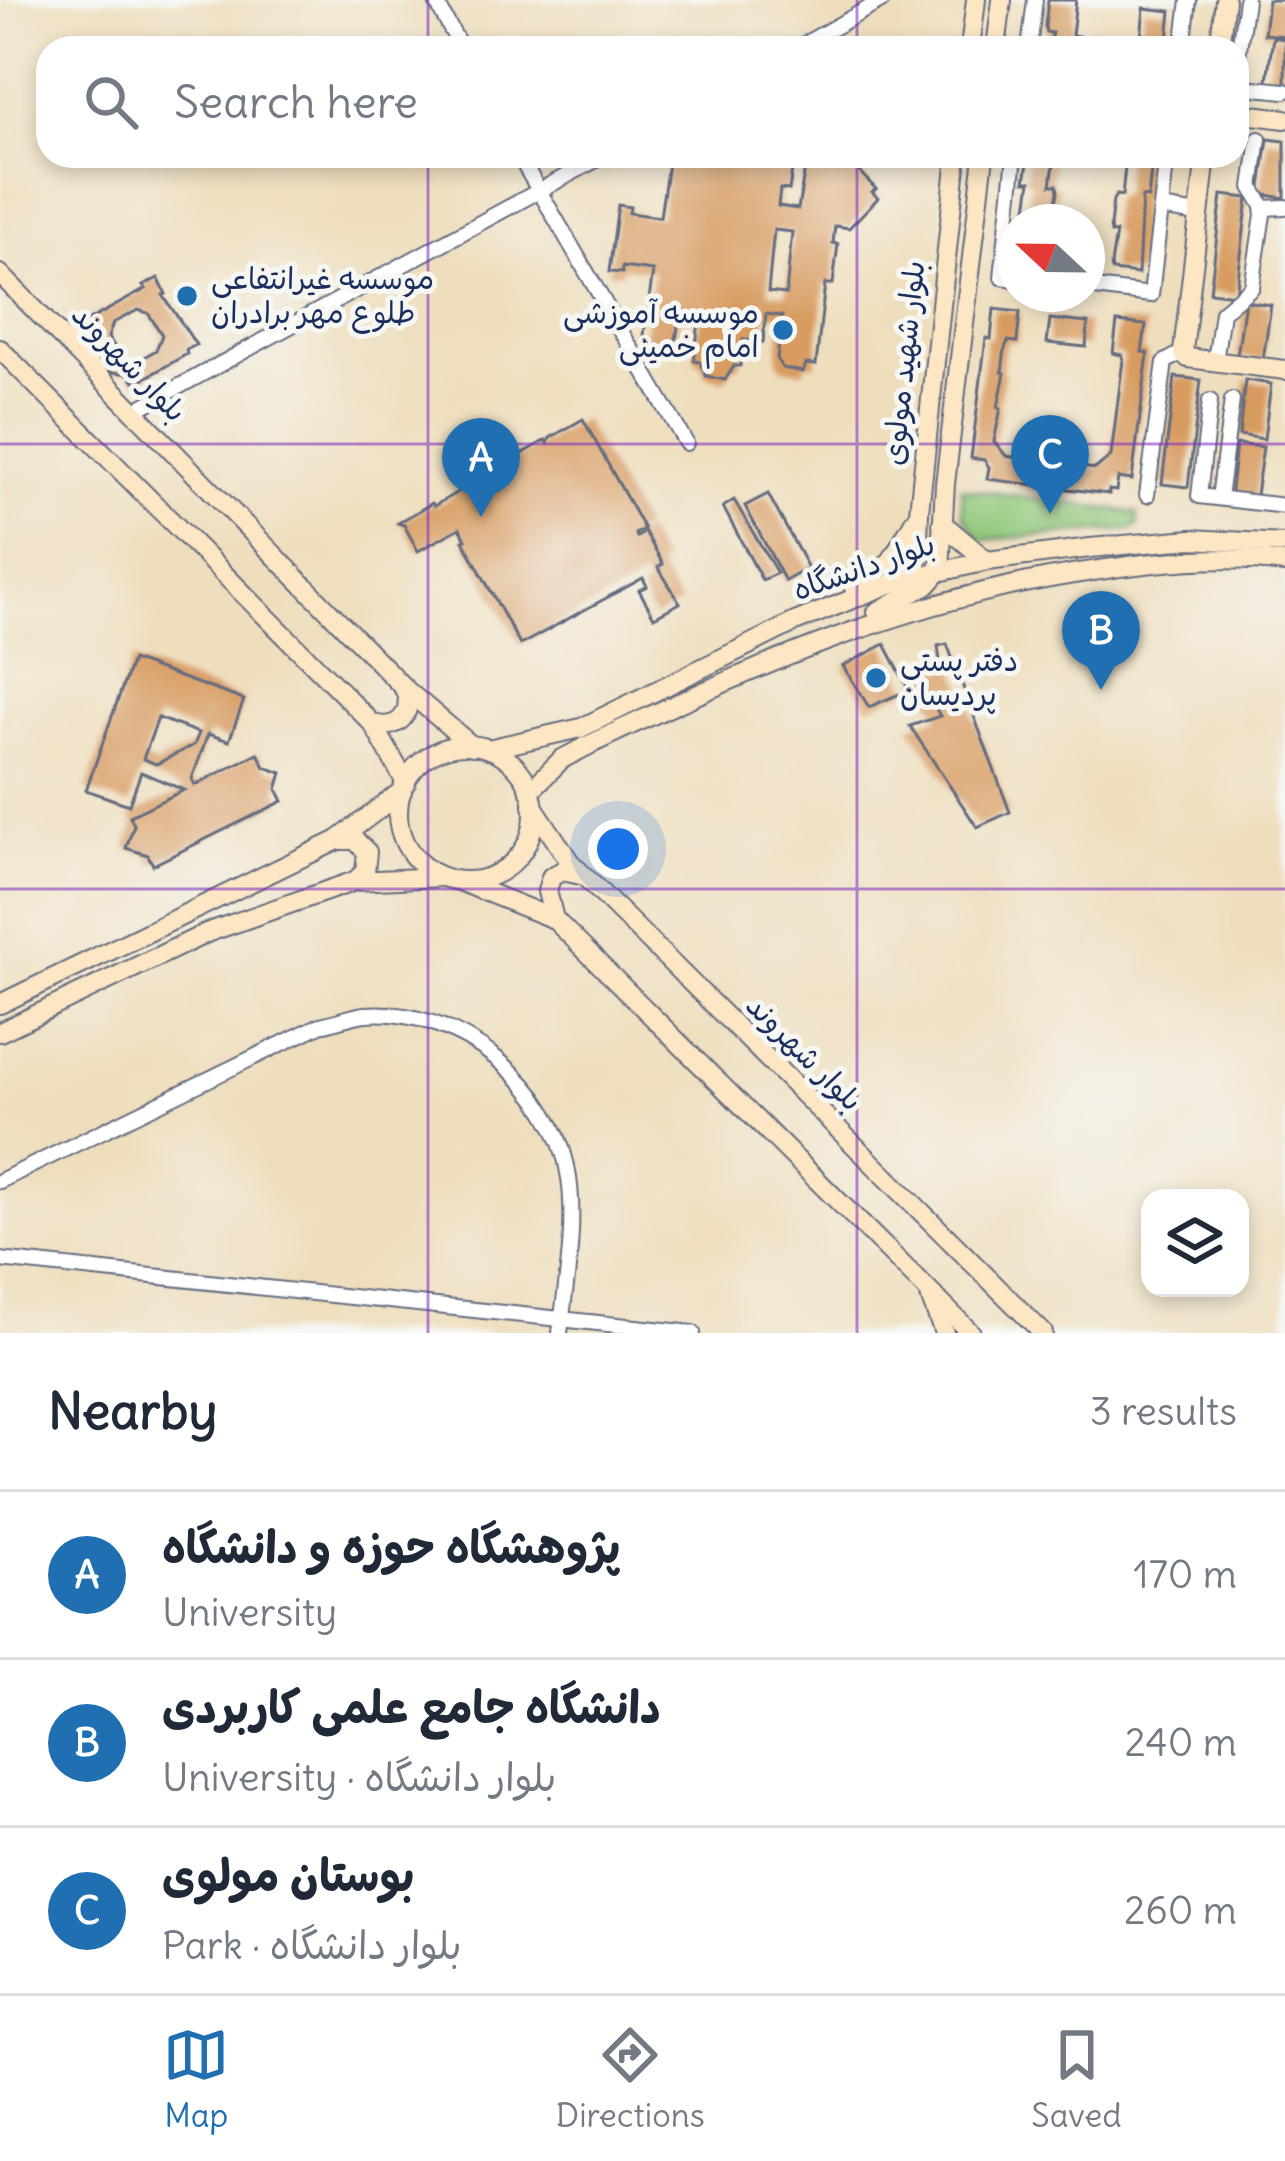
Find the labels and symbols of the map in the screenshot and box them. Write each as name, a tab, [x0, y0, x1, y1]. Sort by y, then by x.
north arrow	[997, 204, 1105, 312]
place label: موسسه غیرانتفاعی طلوع مهر برادران	[211, 259, 434, 334]
street label: بلوار شهید مولوی	[873, 259, 934, 467]
marker: موسسه غیرانتفاعی طلوع مهر برادران	[174, 283, 200, 309]
place label: موسسه آموزشی امام خمینی	[563, 293, 759, 369]
street label: بلوار شهروند	[64, 295, 195, 429]
marker: موسسه آموزشی امام خمینی	[770, 317, 796, 343]
pin: C	[1011, 415, 1089, 514]
pin: A	[442, 418, 520, 517]
street label: بلوار دانشگاه	[788, 524, 940, 608]
pin: B	[1062, 591, 1140, 690]
place label: دفتر پستی پردیسان	[900, 641, 1018, 714]
marker: دفتر پستی پردیسان	[863, 665, 889, 691]
your location	[588, 819, 648, 879]
street label: بلوار شهروند	[738, 986, 871, 1119]

